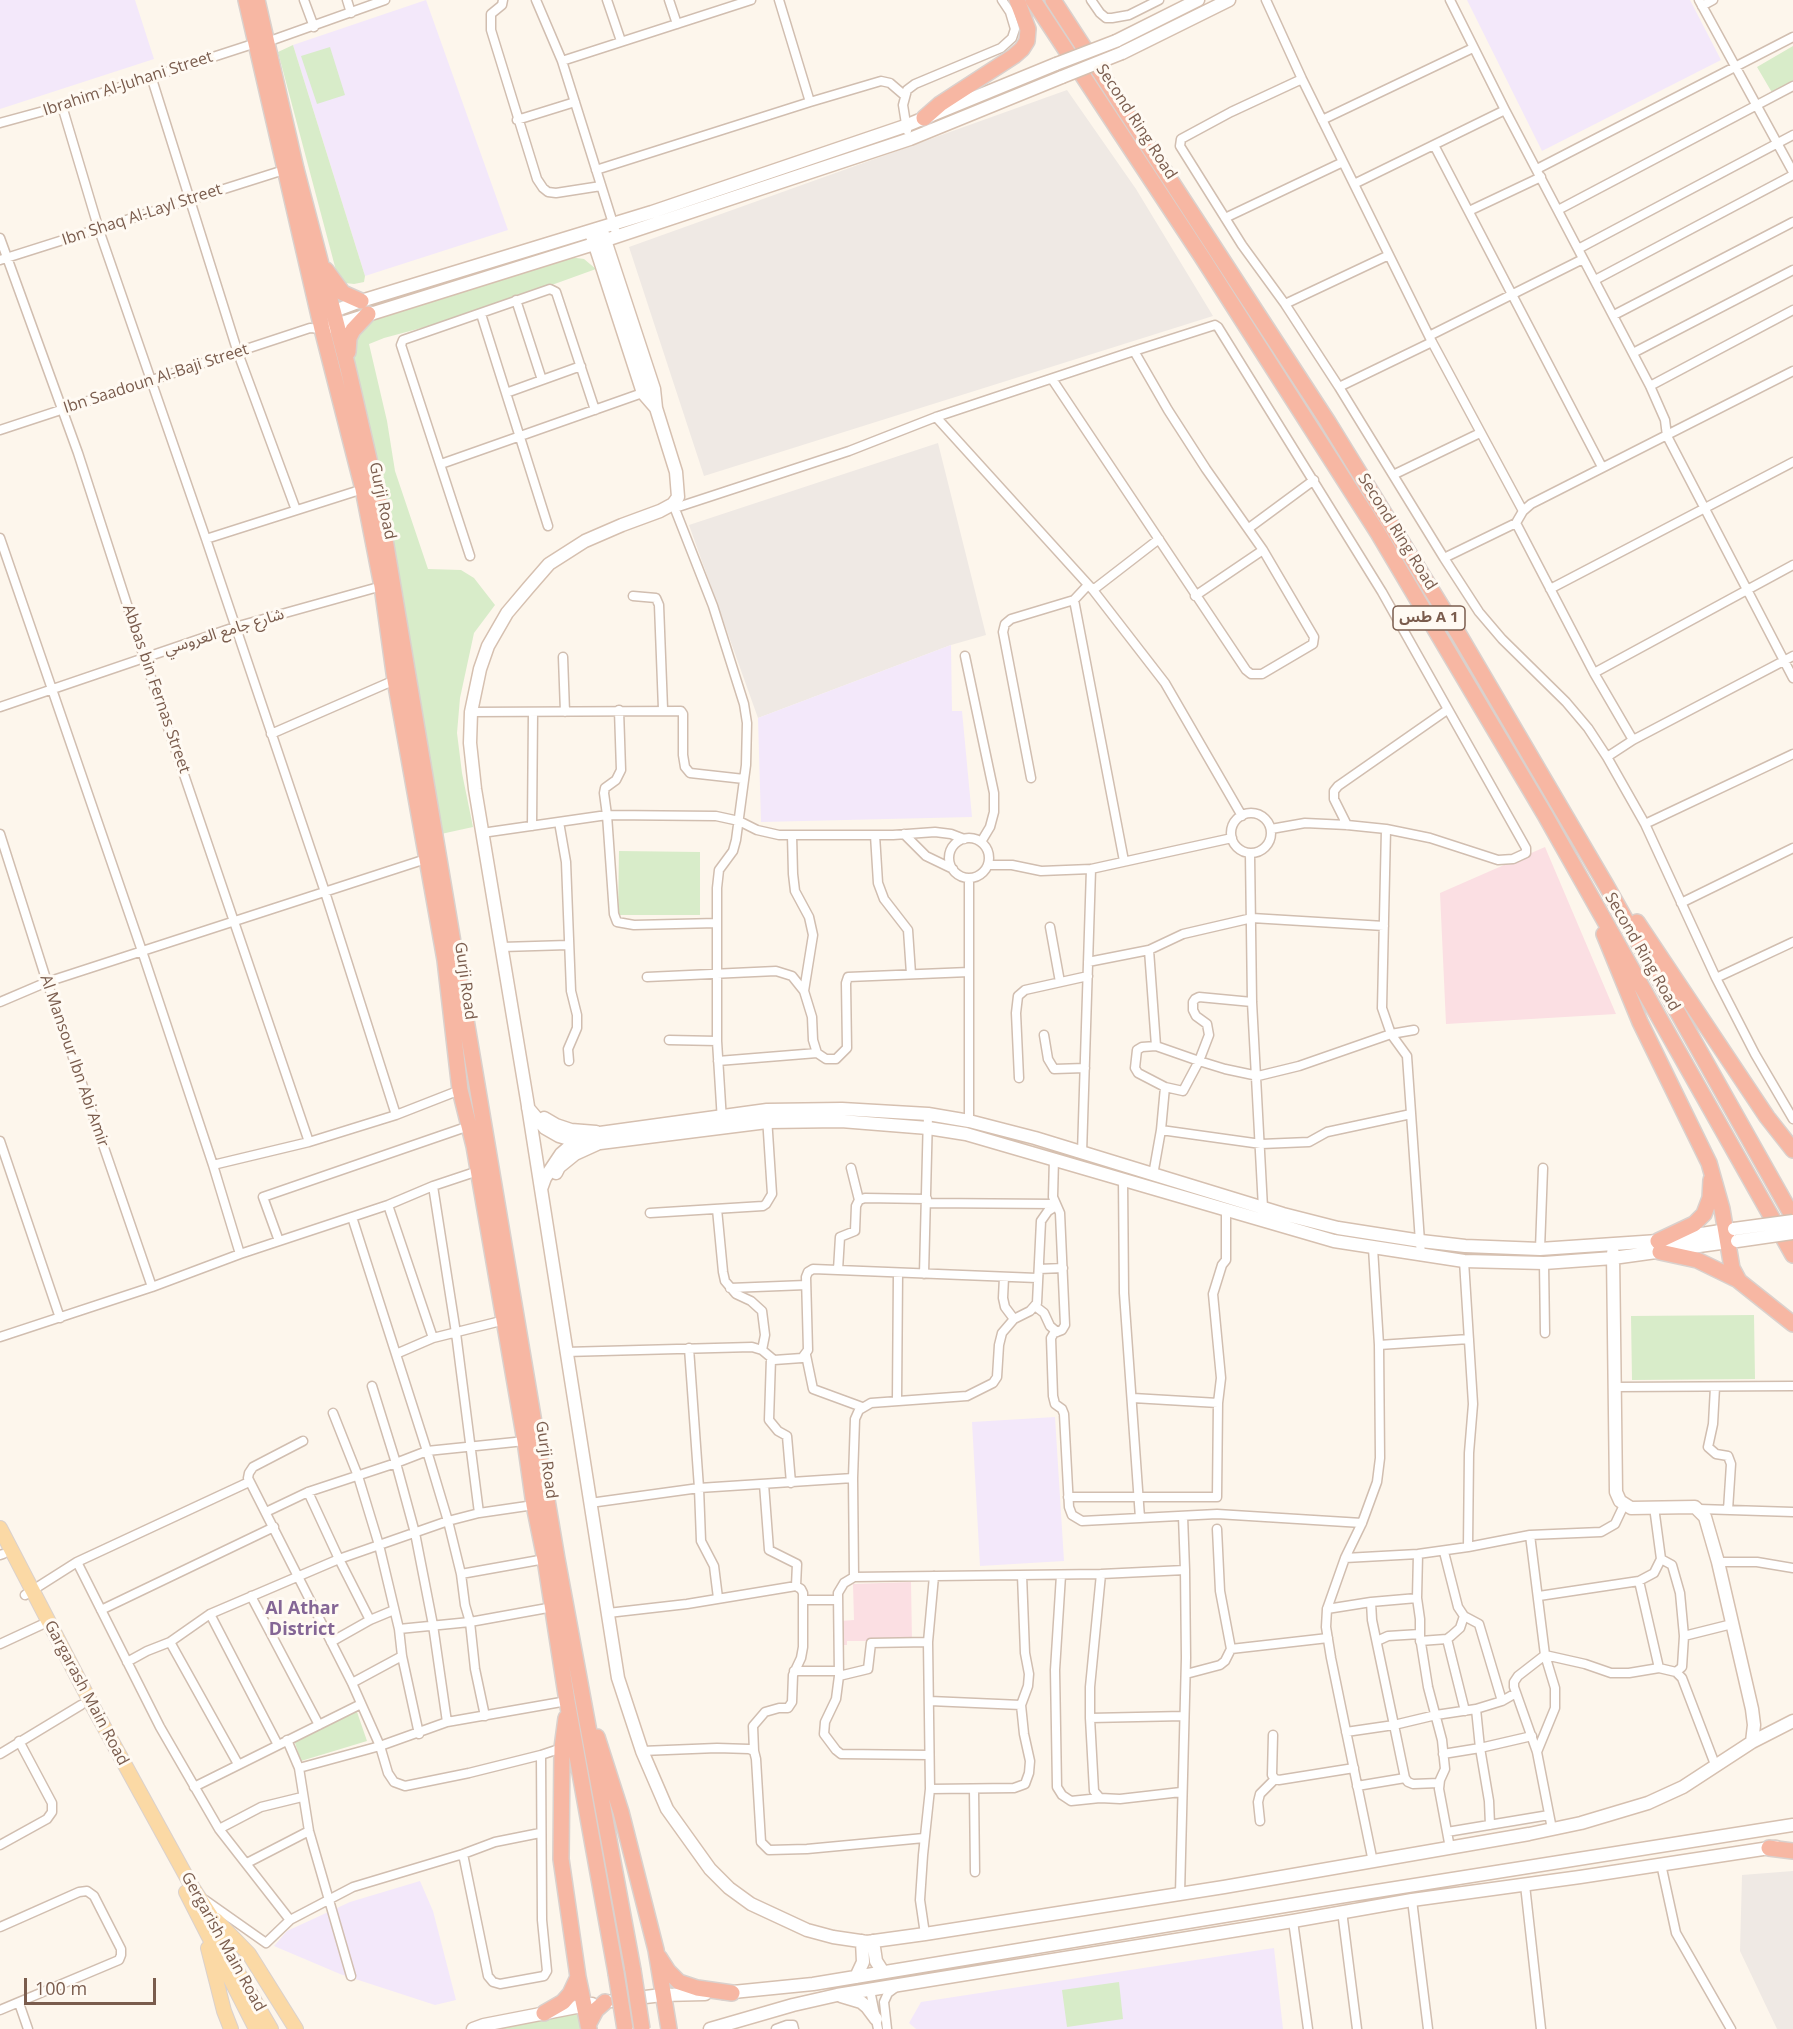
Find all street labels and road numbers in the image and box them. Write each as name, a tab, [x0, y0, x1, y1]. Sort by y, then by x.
street label: Ibrahim Al-Juhani Street	[41, 47, 215, 121]
street label: Second Ring Road	[1092, 61, 1180, 183]
street label: Ibn Shaq Al-Layl Street	[60, 180, 224, 250]
street label: Ibn Saadoun Al-Baji Street	[61, 340, 251, 418]
street label: Gurji Road	[364, 461, 400, 541]
street label: Second Ring Road	[1353, 470, 1441, 594]
street label: Abbas bin Fernas Street	[118, 602, 194, 776]
street label: شارع جامع العروسي	[162, 605, 286, 659]
road number: طس A 1	[1393, 606, 1465, 630]
street label: Second Ring Road	[1600, 889, 1684, 1015]
street label: Gurji Road	[450, 941, 480, 1021]
street label: Al Mansour Ibn Abi Amir	[35, 972, 113, 1150]
street label: Gurji Road	[531, 1420, 561, 1500]
street label: Gargarash Main Road	[40, 1617, 132, 1769]
street label: Gergarish Main Road	[177, 1869, 269, 2015]

